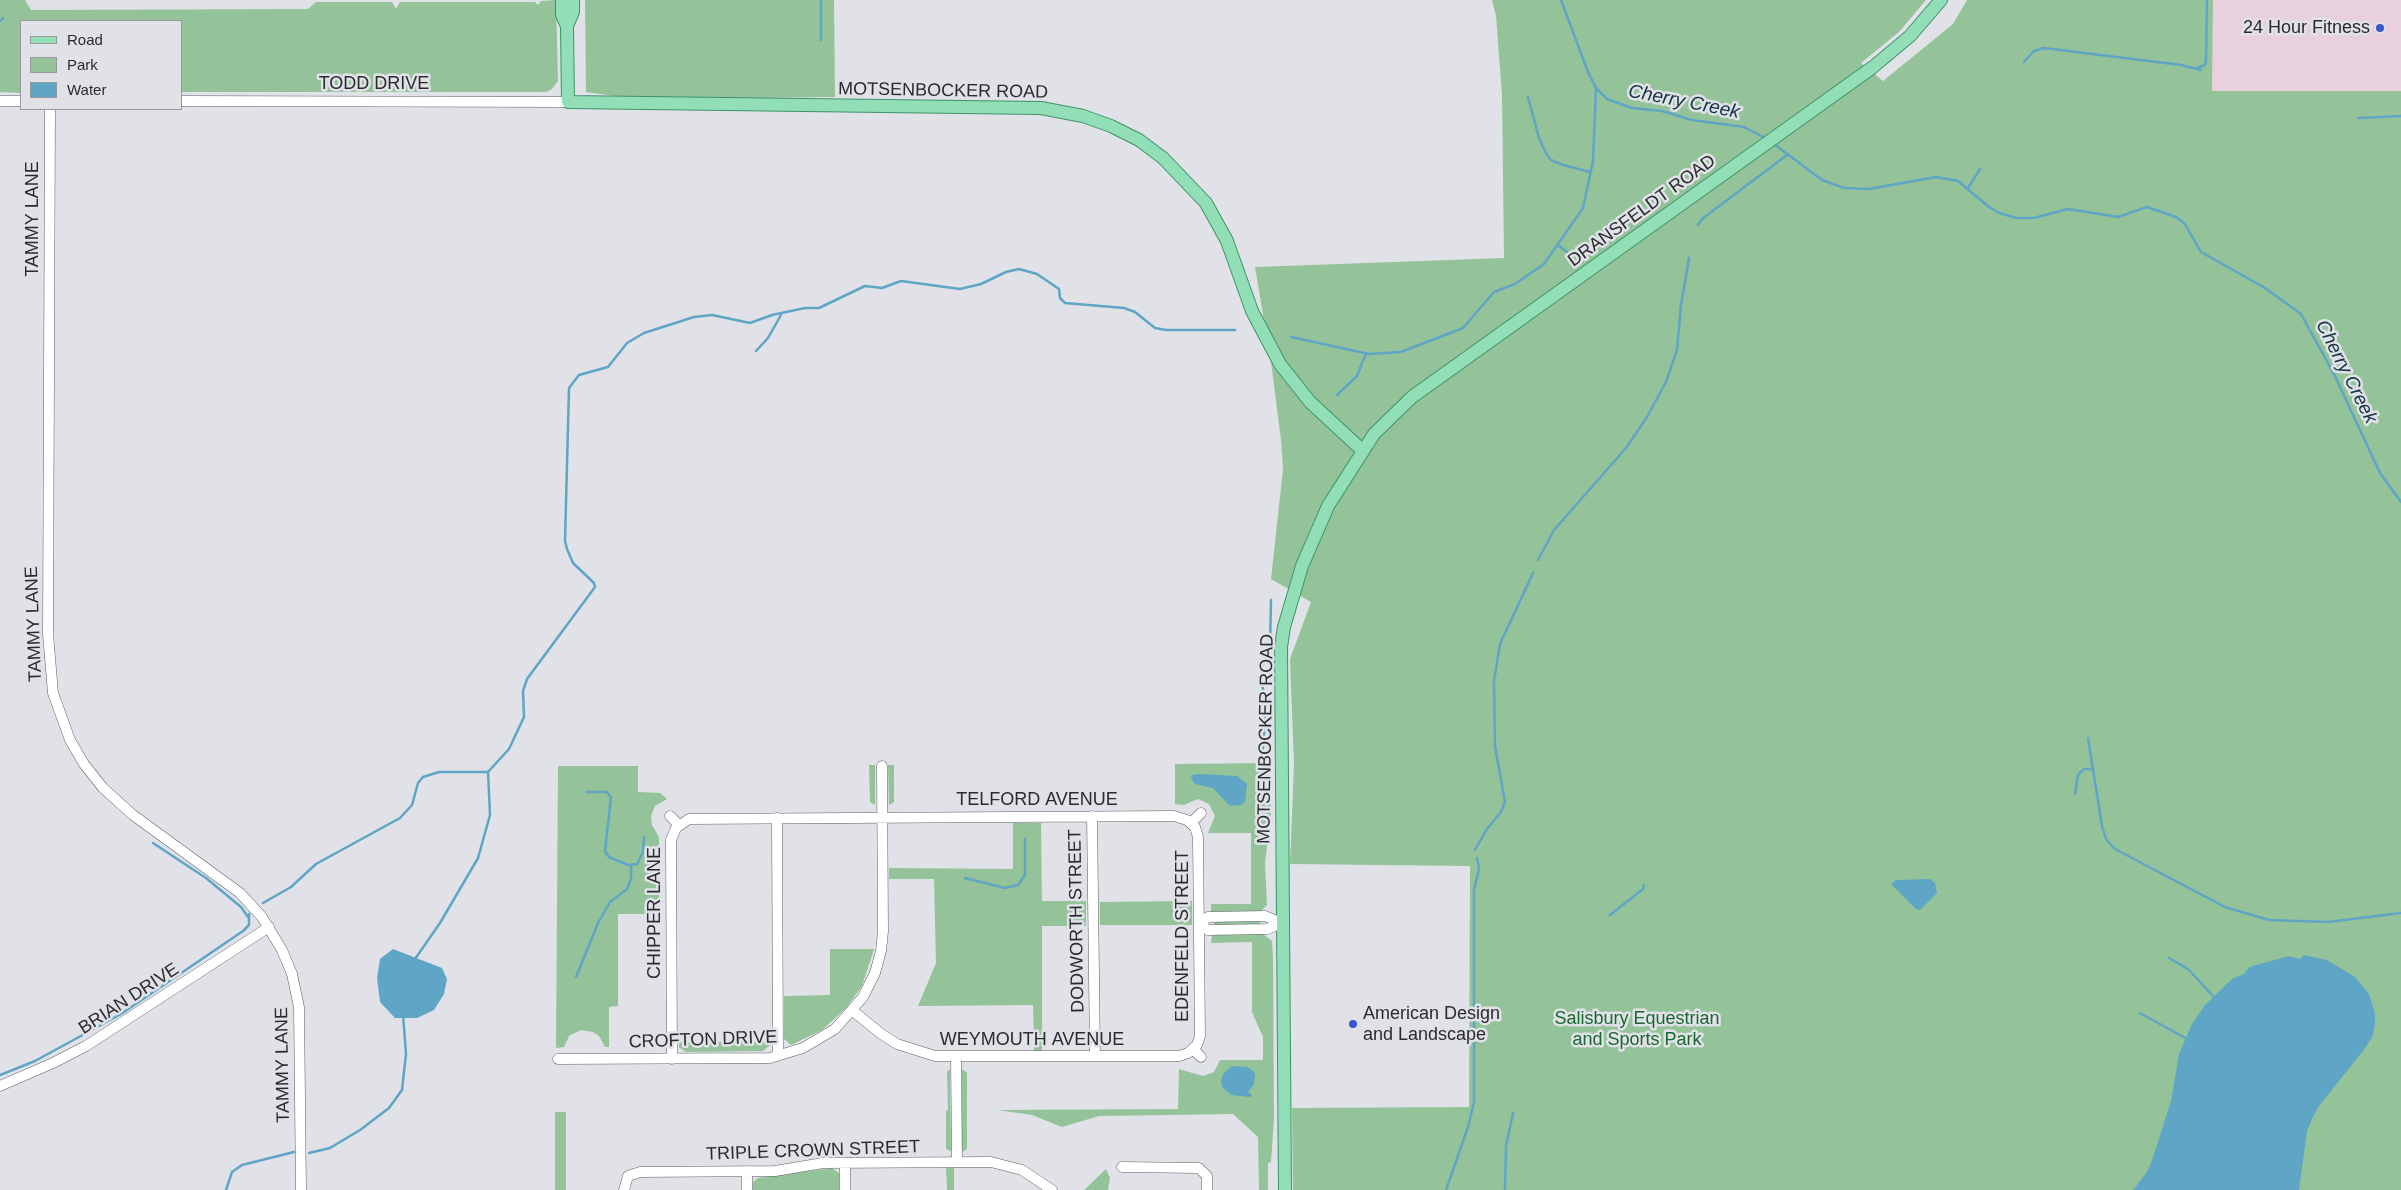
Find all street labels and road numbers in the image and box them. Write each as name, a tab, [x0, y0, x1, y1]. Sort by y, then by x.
street label: TODD DRIVE	[319, 73, 429, 95]
street label: MOTSENBOCKER ROAD	[838, 78, 1048, 104]
street label: DRANSFELDT ROAD	[1564, 150, 1720, 272]
street label: TAMMY LANE	[22, 161, 44, 277]
street label: TAMMY LANE	[21, 566, 47, 682]
street label: MOTSENBOCKER ROAD	[1253, 634, 1279, 844]
street label: TELFORD AVENUE	[956, 789, 1118, 811]
street label: DODWORTH STREET	[1065, 829, 1089, 1013]
street label: CHIPPER LANE	[644, 847, 666, 979]
street label: EDENFELD STREET	[1172, 850, 1194, 1022]
street label: BRIAN DRIVE	[75, 959, 183, 1039]
street label: TAMMY LANE	[271, 1007, 295, 1123]
street label: CROFTON DRIVE	[628, 1027, 778, 1053]
street label: WEYMOUTH AVENUE	[940, 1029, 1124, 1051]
street label: TRIPLE CROWN STREET	[706, 1136, 920, 1166]

